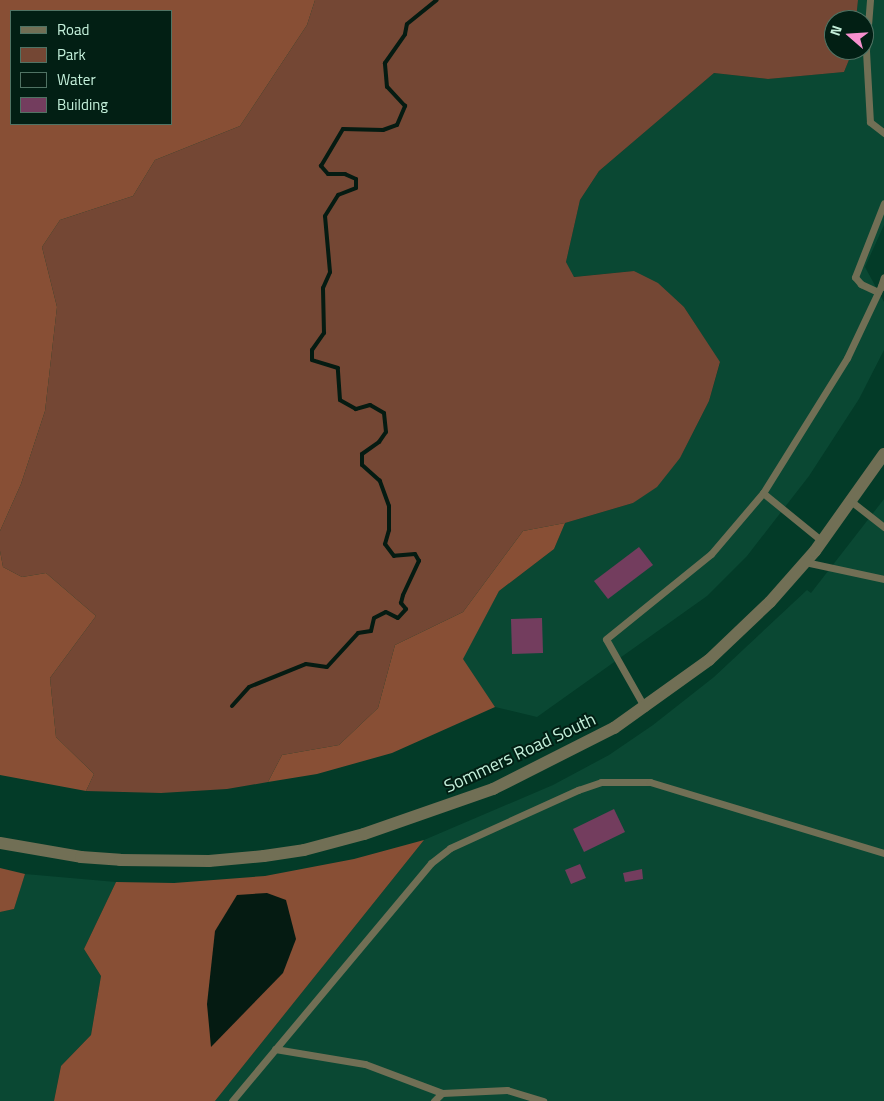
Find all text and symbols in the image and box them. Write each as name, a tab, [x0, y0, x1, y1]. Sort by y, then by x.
legend	[10, 10, 172, 125]
north arrow	[824, 10, 874, 60]
text: Road	[57, 18, 89, 41]
text: N	[824, 22, 847, 38]
text: Park	[57, 43, 86, 66]
text: Water	[57, 68, 96, 91]
text: Building	[57, 93, 108, 116]
street label: Sommers Road South	[441, 708, 599, 798]

